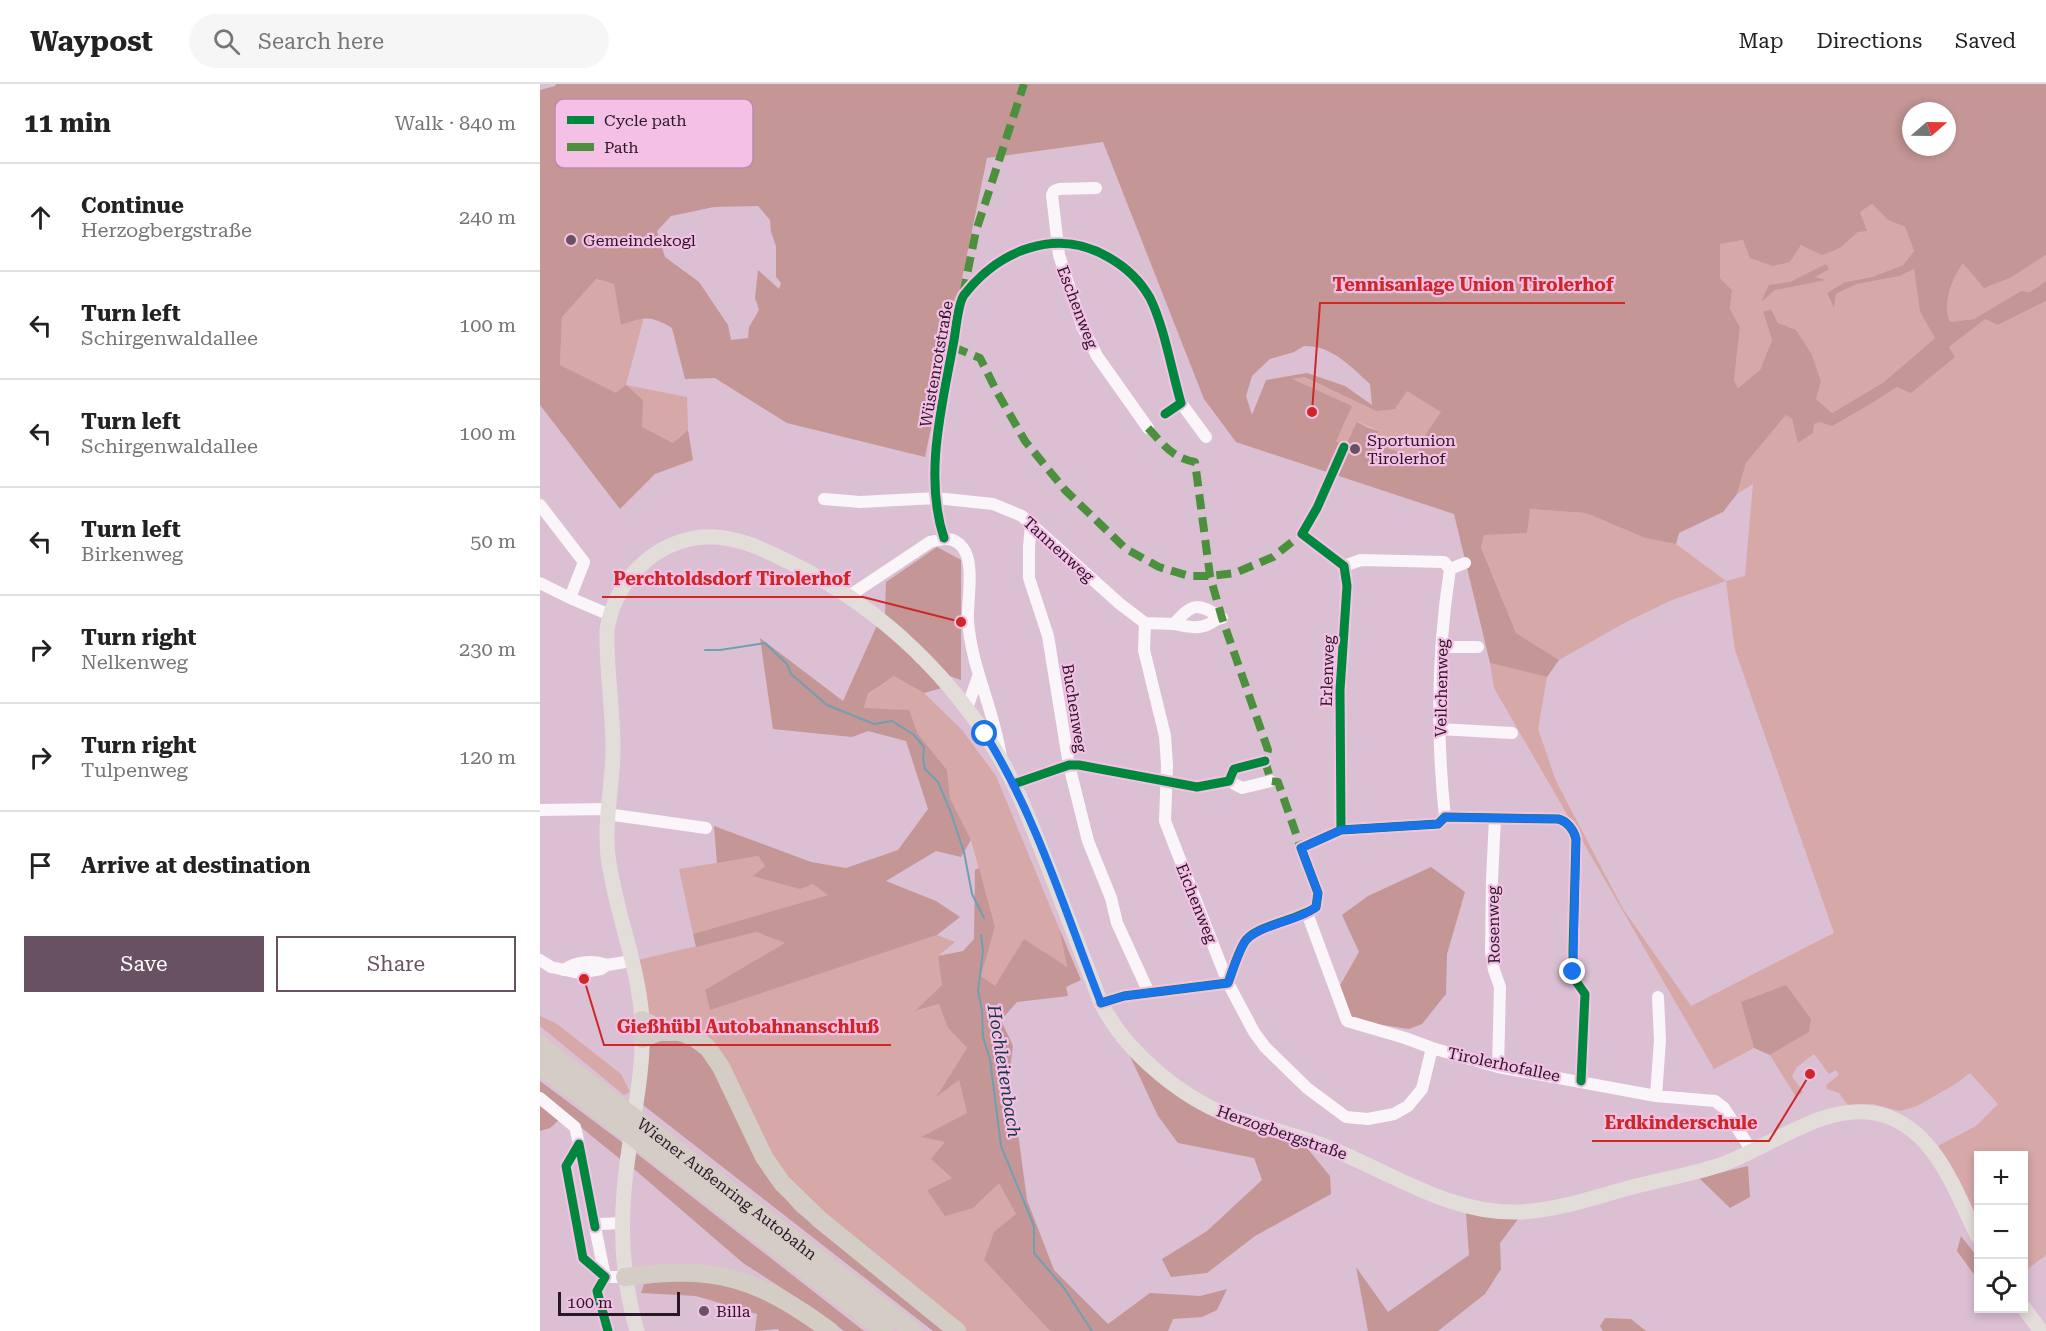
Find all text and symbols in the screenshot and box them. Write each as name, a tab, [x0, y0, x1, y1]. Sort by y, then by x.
search box	[189, 14, 609, 68]
text: Waypost	[30, 25, 153, 58]
icon: search	[210, 25, 243, 58]
text: Search here	[258, 29, 384, 54]
text: Map	[1739, 29, 1783, 53]
text: Directions	[1816, 29, 1922, 53]
text: Saved	[1955, 29, 2016, 53]
legend	[555, 99, 753, 168]
north arrow	[1902, 102, 1956, 156]
text: 11 min	[24, 108, 111, 138]
text: Walk · 840 m	[395, 111, 516, 135]
text: Cycle path	[604, 111, 687, 130]
text: Path	[604, 138, 639, 157]
text: Continue	[81, 193, 184, 218]
icon: ahead	[24, 201, 57, 234]
text: 240 m	[459, 205, 516, 229]
text: Herzogbergstraße	[81, 218, 252, 242]
place label: Gemeindekogl	[583, 231, 696, 250]
marker: Gemeindekogl	[564, 233, 578, 247]
street label: Eschenweg	[1053, 263, 1102, 352]
callout: Tennisanlage Union Tirolerhof	[1320, 267, 1625, 303]
text: Tennisanlage Union Tirolerhof	[1332, 274, 1615, 295]
street label: Wüstenrotstraße	[916, 299, 957, 429]
text: Turn left	[81, 301, 181, 326]
icon: left	[24, 309, 57, 342]
text: 100 m	[459, 313, 516, 337]
text: Schirgenwaldallee	[81, 326, 258, 350]
text: Turn left	[81, 409, 181, 434]
icon: left	[24, 417, 57, 450]
text: 100 m	[459, 421, 516, 445]
place label: Sportunion Tirolerhof	[1367, 431, 1456, 468]
text: Schirgenwaldallee	[81, 434, 258, 458]
marker: Sportunion Tirolerhof	[1348, 442, 1362, 456]
street label: Tannenweg	[1019, 513, 1099, 587]
text: Turn left	[81, 517, 181, 542]
icon: left	[24, 525, 57, 558]
text: 50 m	[470, 529, 516, 553]
text: Birkenweg	[81, 542, 183, 566]
callout: Perchtoldsdorf Tirolerhof	[602, 561, 863, 597]
text: Perchtoldsdorf Tirolerhof	[613, 568, 852, 589]
text: Turn right	[81, 625, 196, 650]
icon: right	[24, 633, 57, 666]
street label: Erlenweg	[1317, 634, 1338, 707]
text: 230 m	[459, 637, 516, 661]
street label: Veilchenweg	[1431, 638, 1452, 737]
text: Nelkenweg	[81, 650, 188, 674]
street label: Buchenweg	[1058, 662, 1091, 755]
route start	[971, 720, 997, 746]
text: Turn right	[81, 733, 196, 758]
icon: right	[24, 741, 57, 774]
text: 120 m	[459, 745, 516, 769]
text: Tulpenweg	[81, 758, 188, 782]
icon: arrive	[24, 849, 57, 882]
text: Arrive at destination	[81, 853, 310, 878]
street label: Eichenweg	[1172, 861, 1221, 947]
street label: Rosenweg	[1483, 885, 1504, 964]
button: Save	[24, 936, 264, 992]
button: Share	[276, 936, 516, 992]
route end	[1559, 958, 1585, 984]
water label: Hochleitenbach	[983, 1002, 1025, 1139]
callout: Gießhübl Autobahnanschluß	[604, 1009, 891, 1045]
text: Gießhübl Autobahnanschluß	[617, 1016, 879, 1037]
street label: Tirolerhofallee	[1446, 1043, 1562, 1086]
street label: Herzogbergstraße	[1214, 1101, 1350, 1164]
callout: Erdkinderschule	[1592, 1105, 1769, 1141]
text: Erdkinderschule	[1605, 1112, 1758, 1133]
street label: Wiener Außenring Autobahn	[633, 1114, 821, 1264]
map controls	[1974, 1151, 2028, 1313]
button: +	[1974, 1151, 2028, 1205]
button: −	[1974, 1205, 2028, 1259]
button: locate	[1974, 1259, 2028, 1313]
scale bar	[558, 1289, 680, 1316]
text: 100 m	[567, 1293, 613, 1312]
place label: Billa	[716, 1302, 751, 1321]
marker: Billa	[697, 1304, 711, 1318]

